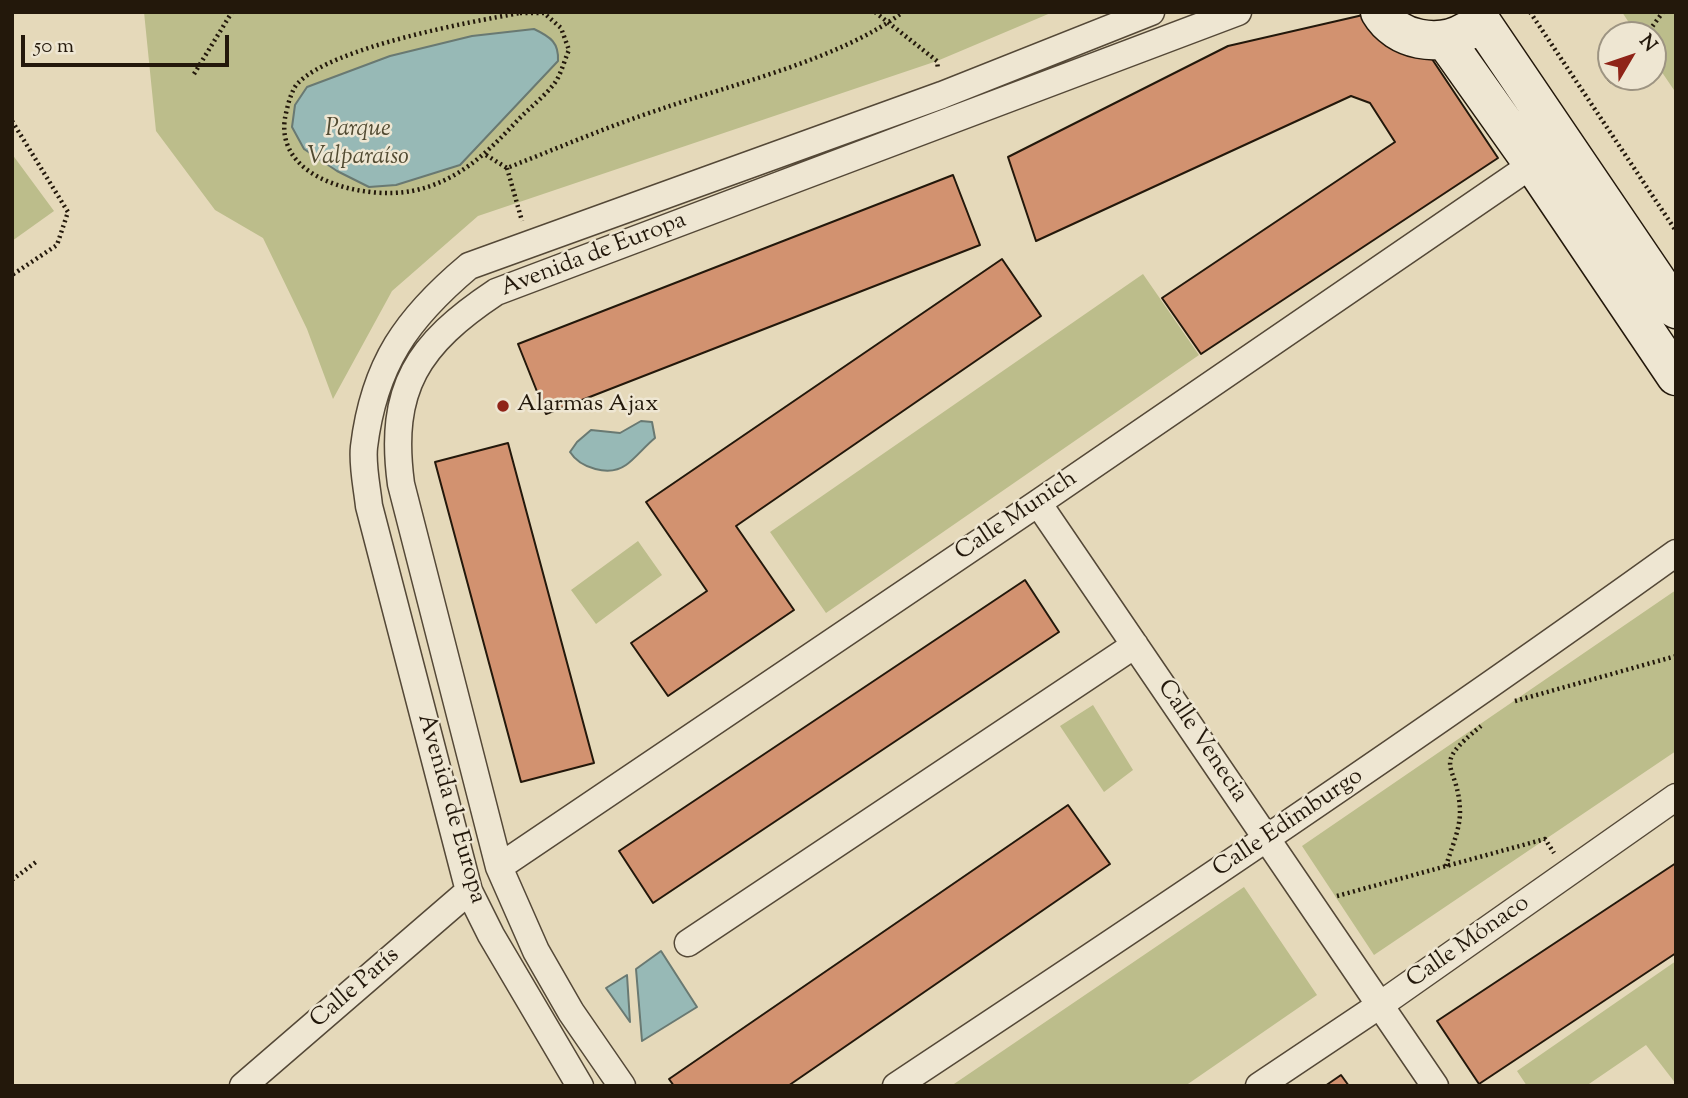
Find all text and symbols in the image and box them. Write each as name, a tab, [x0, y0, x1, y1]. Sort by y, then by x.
scale bar	[24, 21, 233, 65]
north arrow	[1597, 21, 1667, 91]
text: N	[1632, 29, 1662, 58]
text: 50 m	[34, 32, 74, 62]
park label: Parque Valparaíso	[307, 117, 409, 173]
street label: Avenida de Europa	[497, 207, 691, 305]
place label: Alarmas Ajax	[517, 392, 658, 420]
marker: Alarmas Ajax	[495, 398, 511, 414]
street label: Calle Munich	[951, 466, 1083, 568]
street label: Calle Venecia	[1149, 675, 1253, 809]
street label: Avenida de Europa	[409, 711, 491, 907]
street label: Calle Edimburgo	[1209, 763, 1369, 885]
street label: Calle Mónaco	[1402, 890, 1536, 996]
street label: Calle París	[306, 942, 406, 1036]

